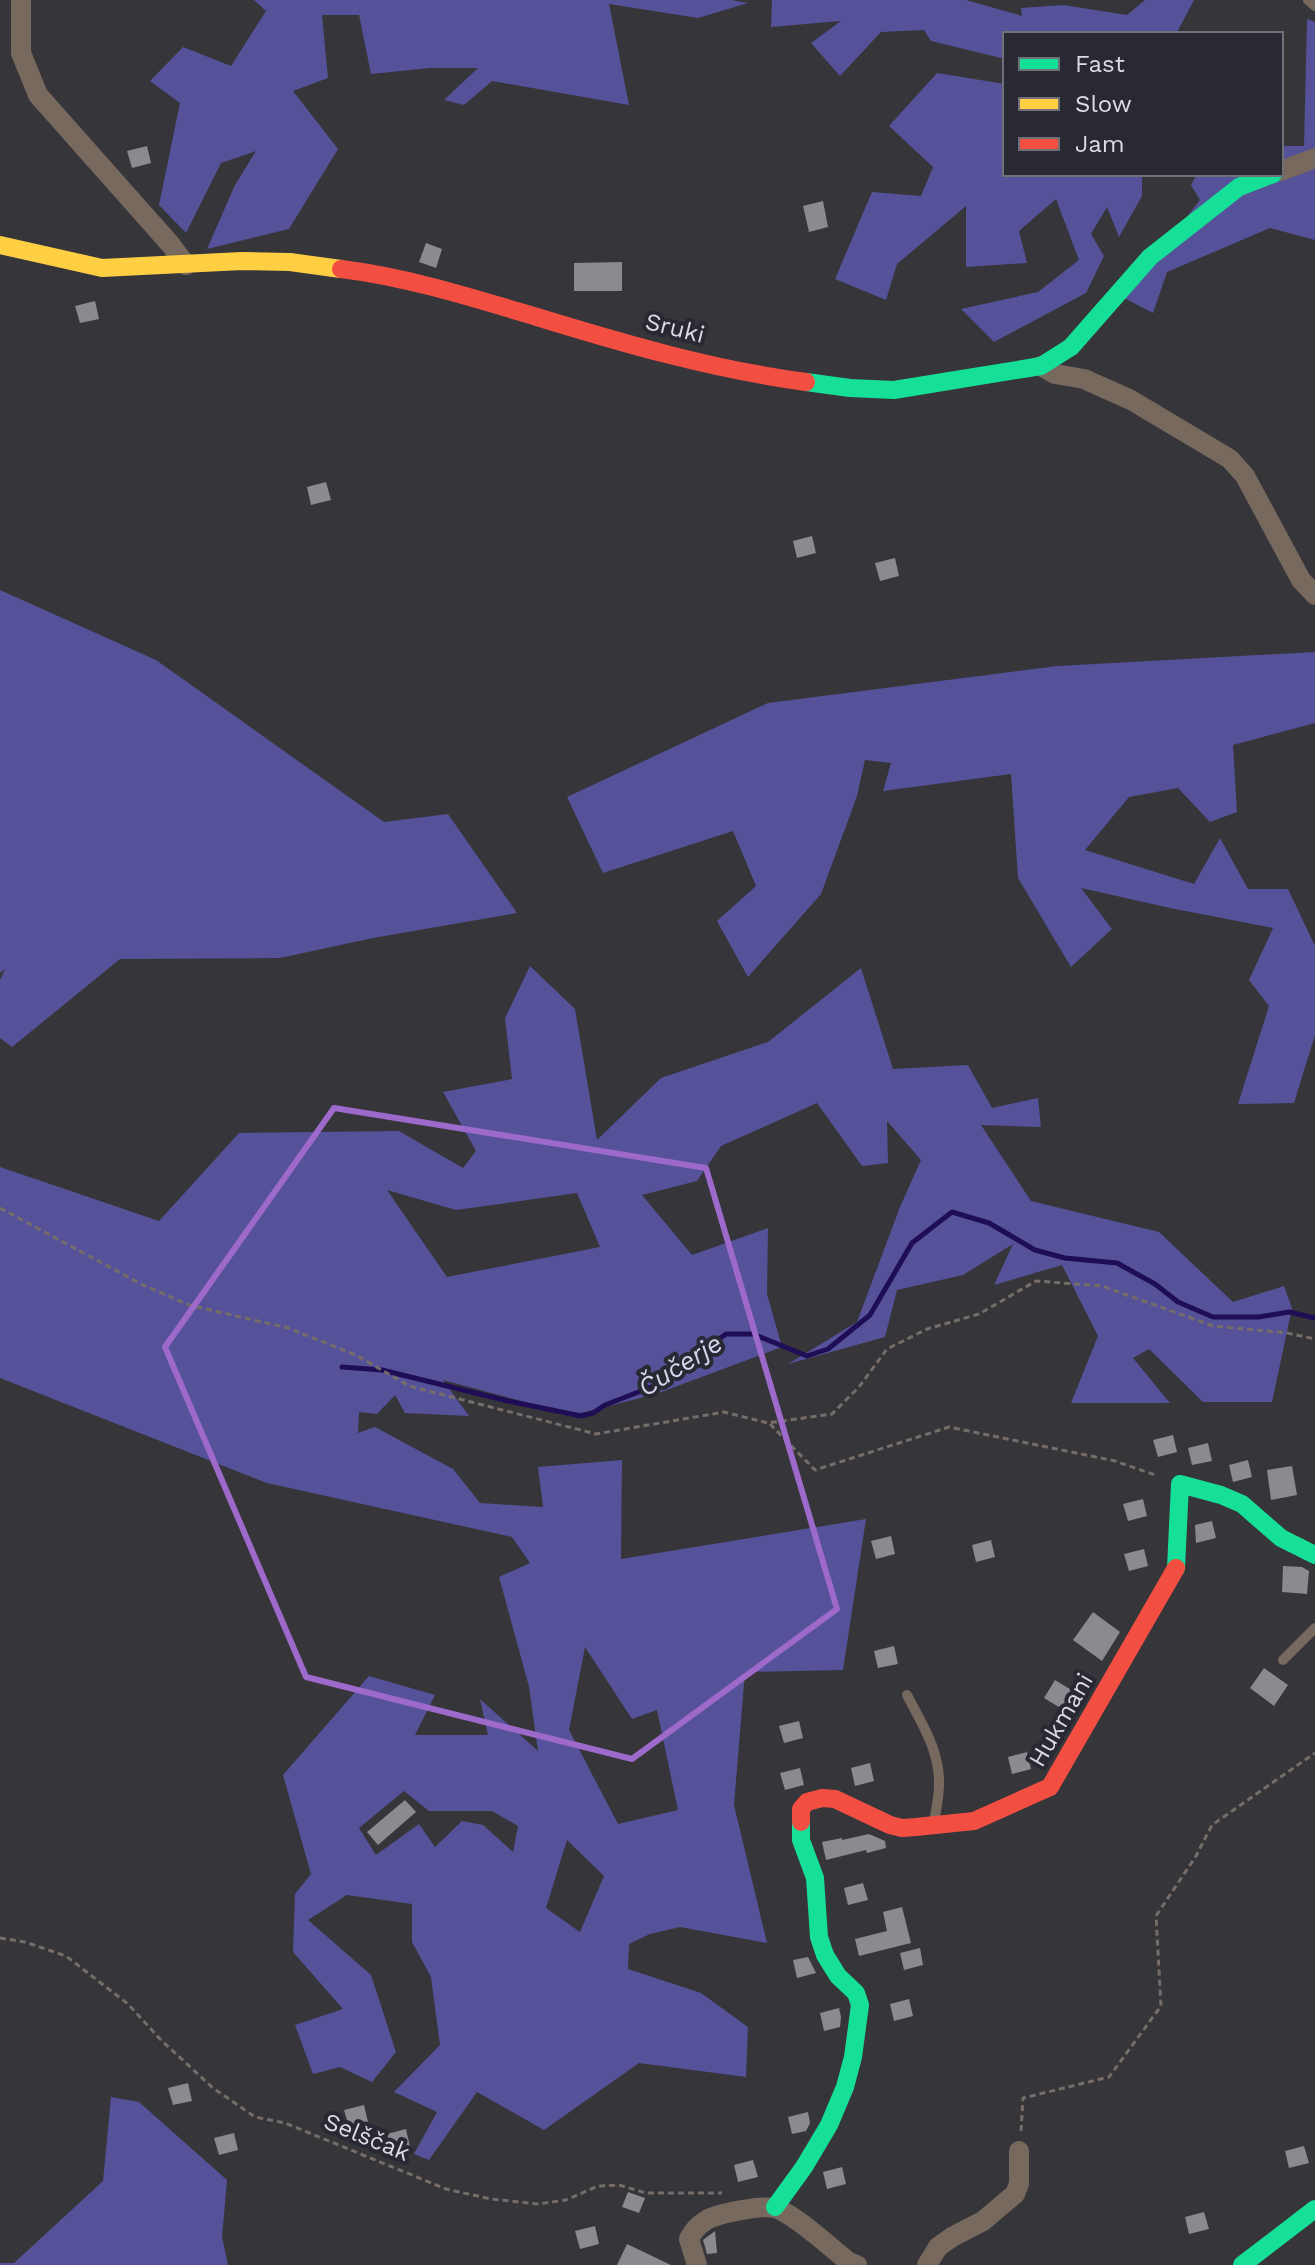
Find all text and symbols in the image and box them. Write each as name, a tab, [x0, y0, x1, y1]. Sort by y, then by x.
legend	[1003, 32, 1283, 176]
text: Fast	[1075, 50, 1125, 78]
text: Slow	[1075, 90, 1132, 118]
text: Jam	[1075, 130, 1125, 158]
street label: Sruki	[643, 307, 707, 349]
water label: Čučerje	[632, 1328, 728, 1402]
street label: Hukmani	[1023, 1668, 1099, 1772]
street label: Selščak	[320, 2107, 414, 2167]

